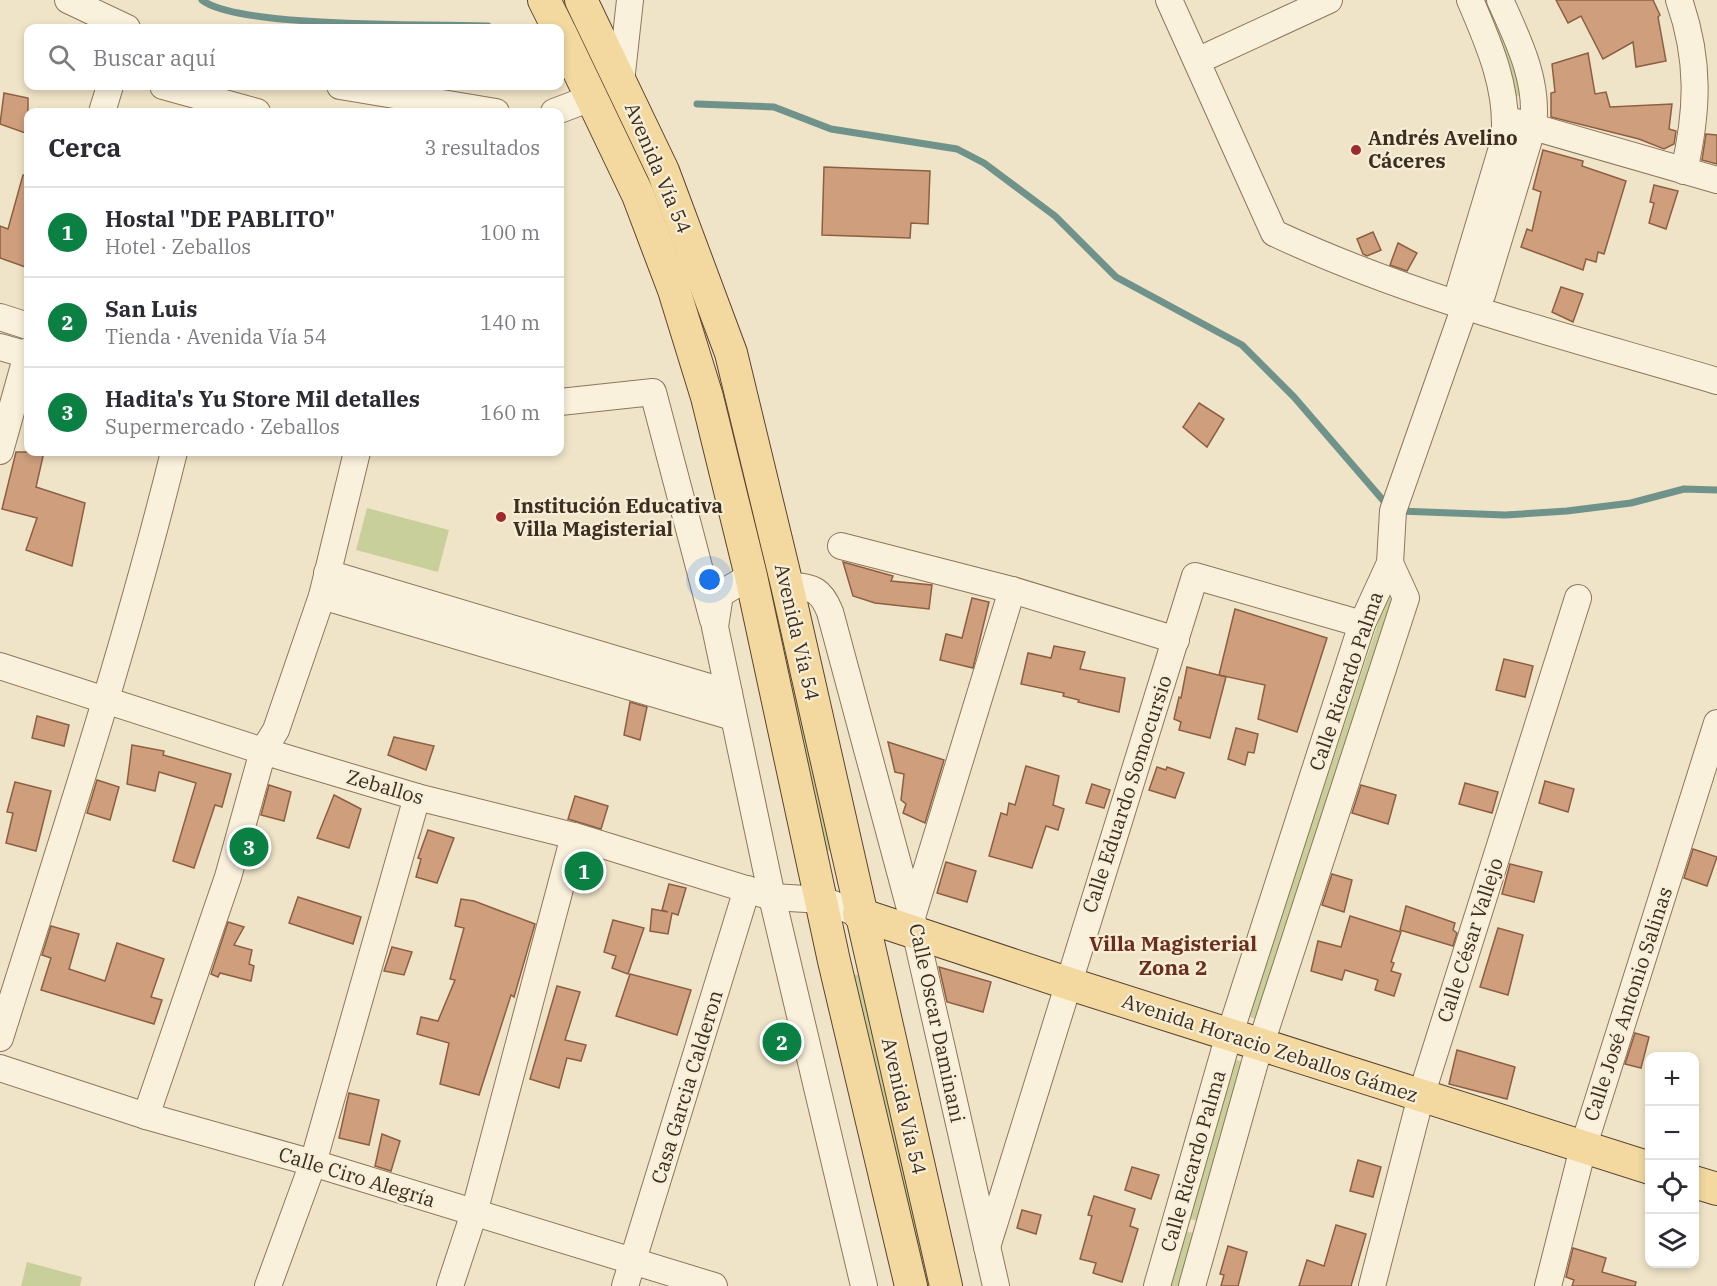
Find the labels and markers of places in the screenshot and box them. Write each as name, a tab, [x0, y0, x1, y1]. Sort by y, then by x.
place label: Andrés Avelino Cáceres	[1368, 124, 1518, 174]
marker: Andrés Avelino Cáceres	[1349, 143, 1363, 157]
place label: Institución Educativa Villa Magisterial	[513, 492, 723, 542]
marker: Institución Educativa Villa Magisterial	[494, 510, 508, 524]
pin: 3	[230, 824, 268, 870]
pin: 1	[564, 848, 604, 894]
pin: 2	[762, 1020, 802, 1064]

